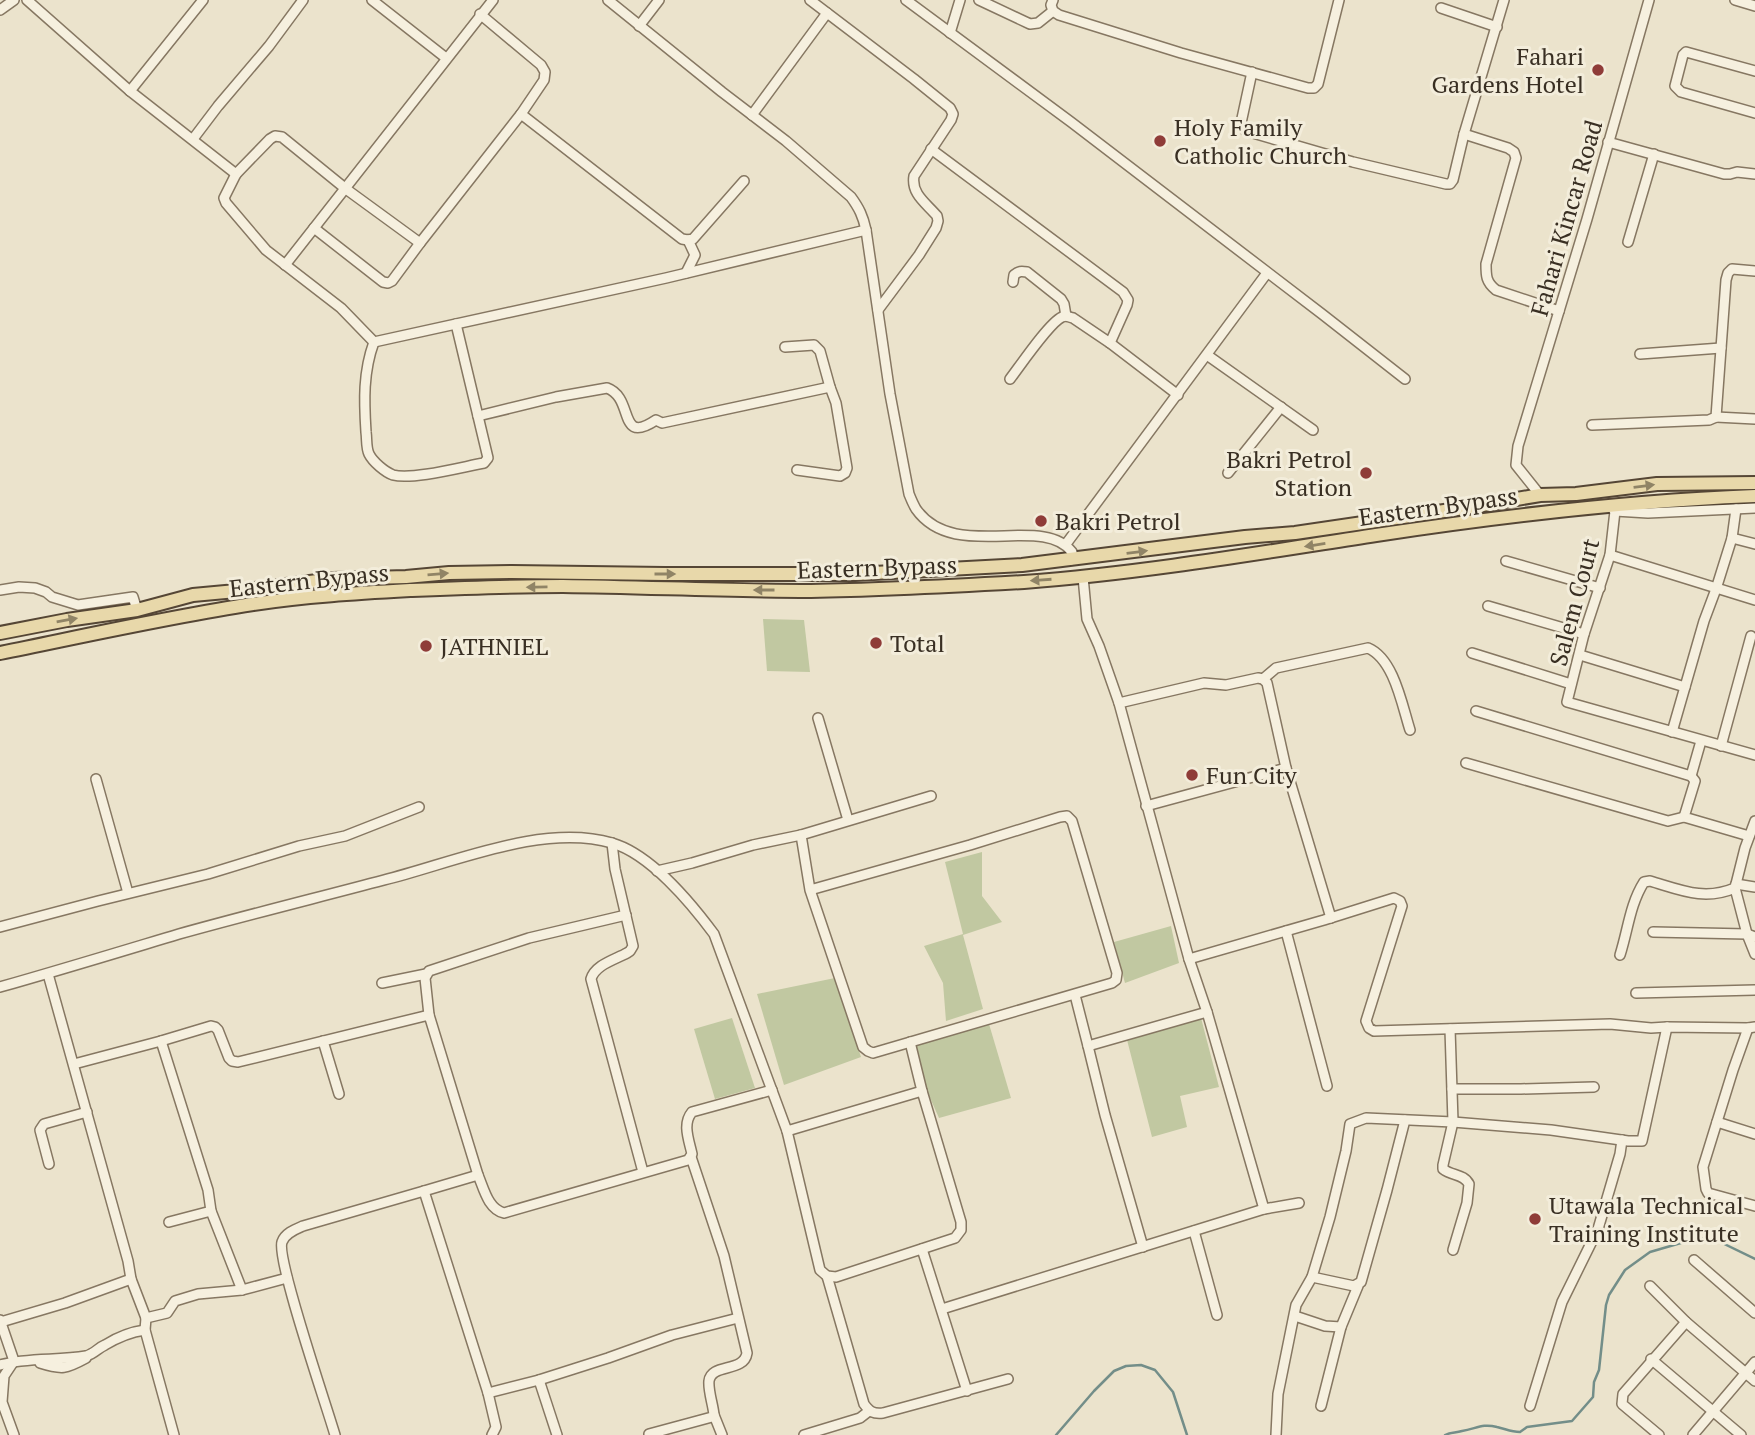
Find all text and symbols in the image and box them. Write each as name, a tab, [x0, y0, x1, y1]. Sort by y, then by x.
place label: Fahari Gardens Hotel	[1432, 40, 1584, 100]
marker: Fahari Gardens Hotel	[1590, 62, 1606, 78]
place label: Holy Family Catholic Church	[1174, 111, 1347, 171]
street label: Fahari Kincar Road	[1523, 116, 1609, 320]
marker: Holy Family Catholic Church	[1152, 133, 1168, 149]
place label: Bakri Petrol Station	[1226, 443, 1352, 503]
marker: Bakri Petrol Station	[1358, 465, 1374, 481]
street label: Eastern Bypass	[1356, 479, 1520, 533]
one-way arrow	[1633, 480, 1655, 491]
place label: Bakri Petrol	[1055, 505, 1181, 537]
marker: Bakri Petrol	[1033, 513, 1049, 529]
street label: Salem Court	[1542, 535, 1606, 669]
one-way arrow	[1304, 540, 1326, 551]
one-way arrow	[1126, 546, 1148, 557]
street label: Eastern Bypass	[796, 548, 958, 586]
street label: Eastern Bypass	[228, 556, 390, 604]
one-way arrow	[427, 568, 449, 579]
one-way arrow	[654, 568, 676, 580]
one-way arrow	[1029, 575, 1051, 586]
one-way arrow	[526, 581, 548, 592]
one-way arrow	[753, 584, 775, 596]
one-way arrow	[56, 614, 78, 625]
place label: Total	[890, 627, 945, 659]
place label: JATHNIEL	[440, 630, 548, 662]
marker: Total	[868, 635, 884, 651]
marker: JATHNIEL	[418, 638, 434, 654]
place label: Fun City	[1206, 759, 1297, 791]
marker: Fun City	[1184, 767, 1200, 783]
place label: Utawala Technical Training Institute	[1549, 1189, 1744, 1249]
marker: Utawala Technical Training Institute	[1527, 1211, 1543, 1227]

